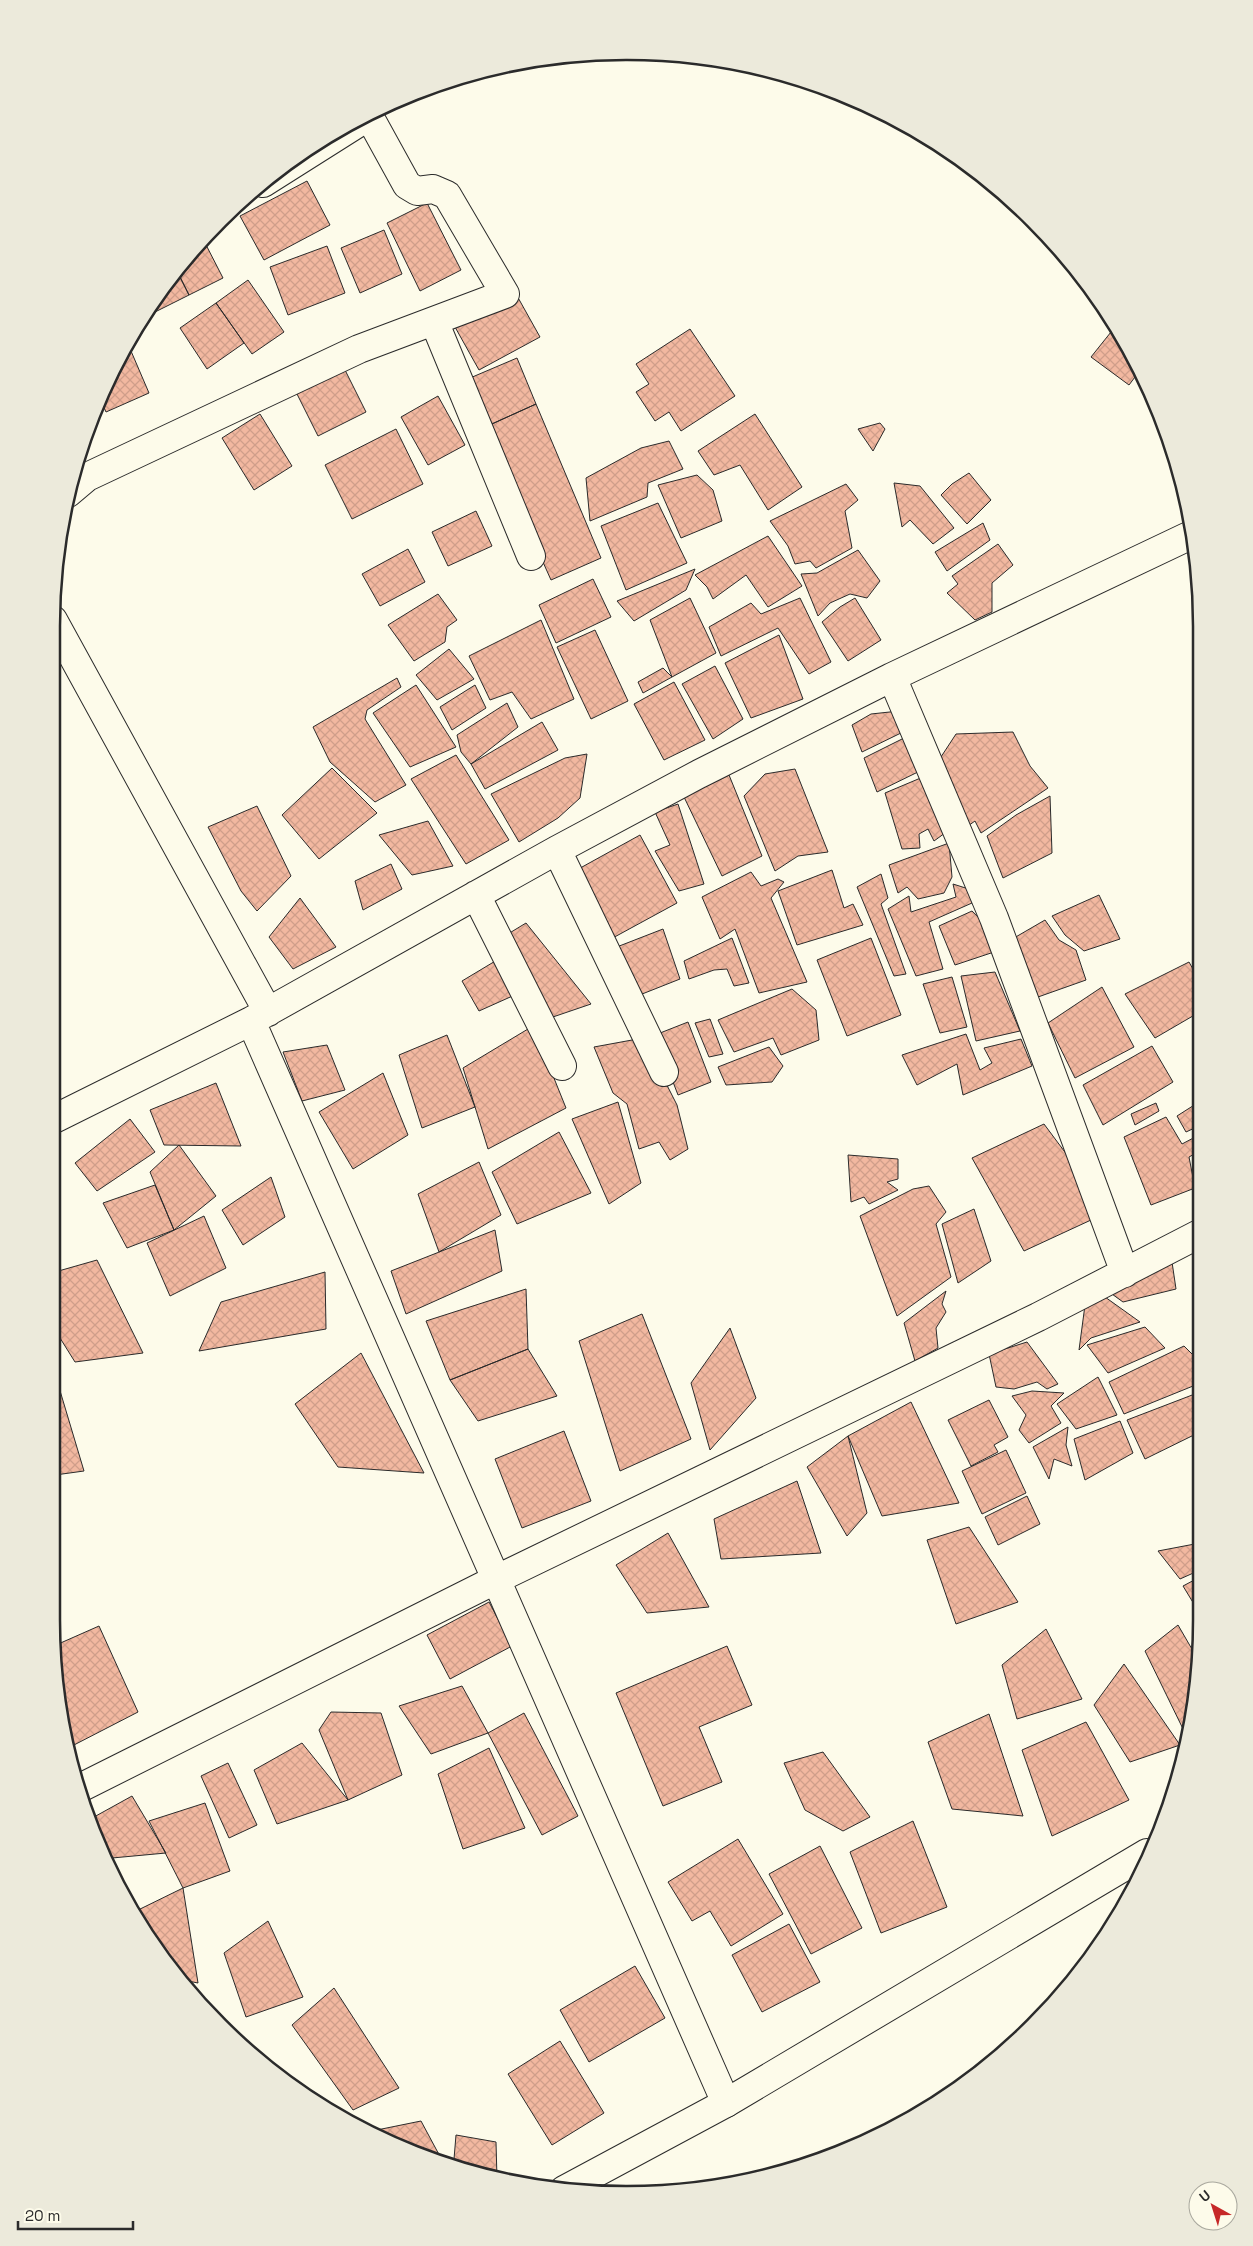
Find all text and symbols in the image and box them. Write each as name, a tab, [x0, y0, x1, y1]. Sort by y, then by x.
north arrow	[1188, 2181, 1238, 2231]
text: U	[1195, 2186, 1214, 2206]
scale bar	[18, 2198, 132, 2230]
text: 20 m	[25, 2206, 60, 2225]

